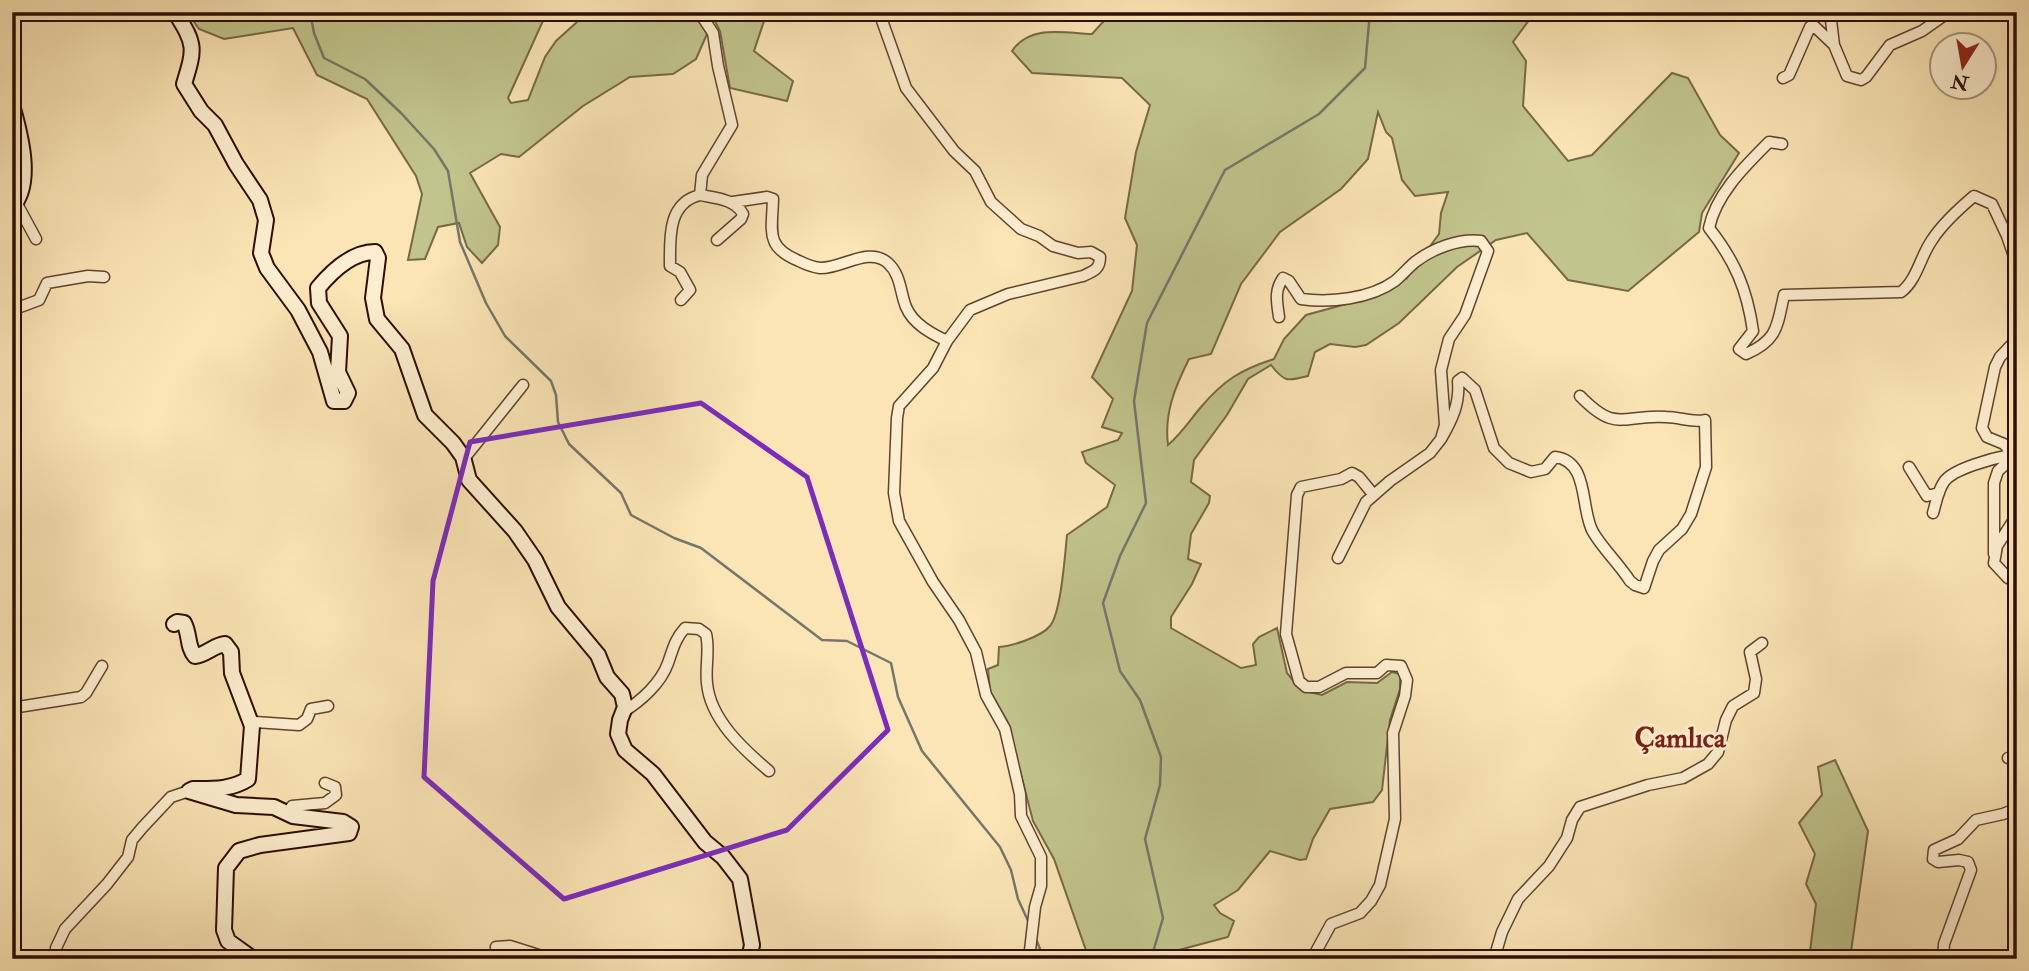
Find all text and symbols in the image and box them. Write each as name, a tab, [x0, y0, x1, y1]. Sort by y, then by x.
north arrow	[1927, 32, 1997, 102]
text: N	[1948, 68, 1972, 95]
district label: Çamlıca	[1634, 721, 1727, 756]

